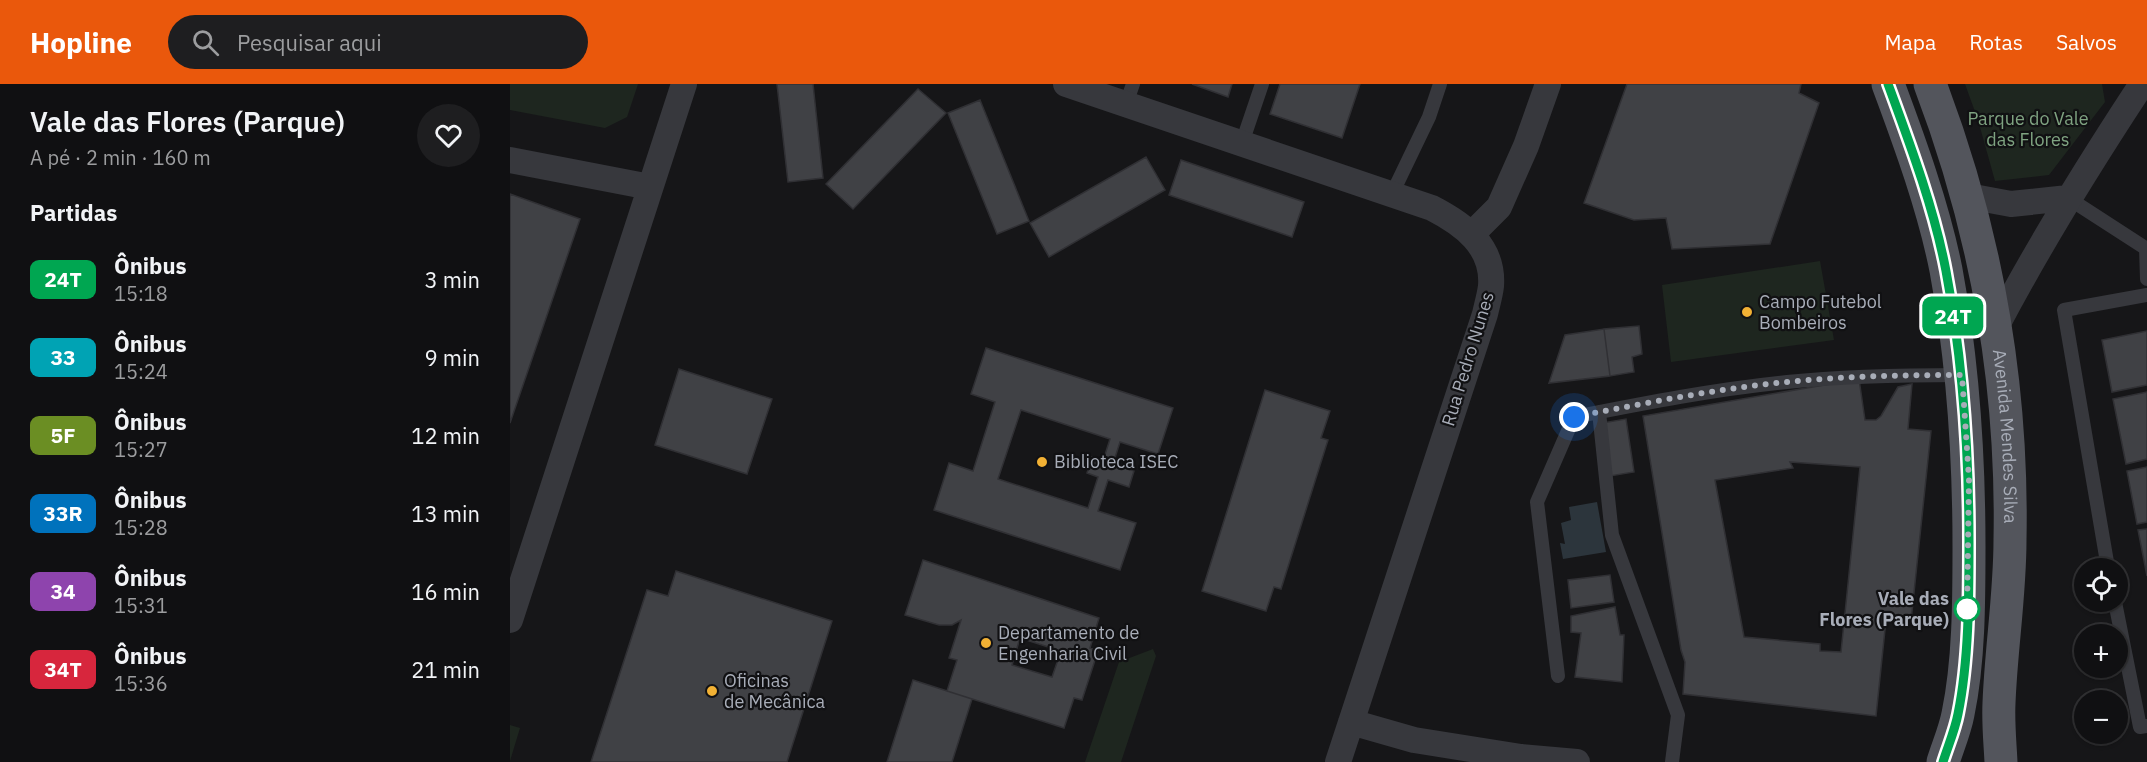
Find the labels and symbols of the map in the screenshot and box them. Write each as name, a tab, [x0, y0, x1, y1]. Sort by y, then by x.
park label: Parque do Vale das Flores	[1967, 107, 2089, 151]
street label: Rua Pedro Nunes	[1436, 289, 1499, 429]
place label: Campo Futebol Bombeiros	[1759, 290, 1882, 334]
line badge: 24T	[1918, 296, 1988, 336]
marker: Campo Futebol Bombeiros	[1740, 305, 1754, 319]
street label: Avenida Mendes Silva	[1988, 348, 2022, 524]
your location	[1559, 402, 1589, 432]
place label: Biblioteca ISEC	[1054, 450, 1179, 473]
marker: Biblioteca ISEC	[1035, 455, 1049, 469]
place label: Vale das Flores (Parque)	[1819, 587, 1949, 631]
marker: Vale das Flores (Parque)	[1954, 596, 1980, 622]
place label: Departamento de Engenharia Civil	[998, 621, 1139, 665]
marker: Departamento de Engenharia Civil	[979, 636, 993, 650]
place label: Oficinas de Mecânica	[724, 669, 826, 713]
marker: Oficinas de Mecânica	[705, 684, 719, 698]

